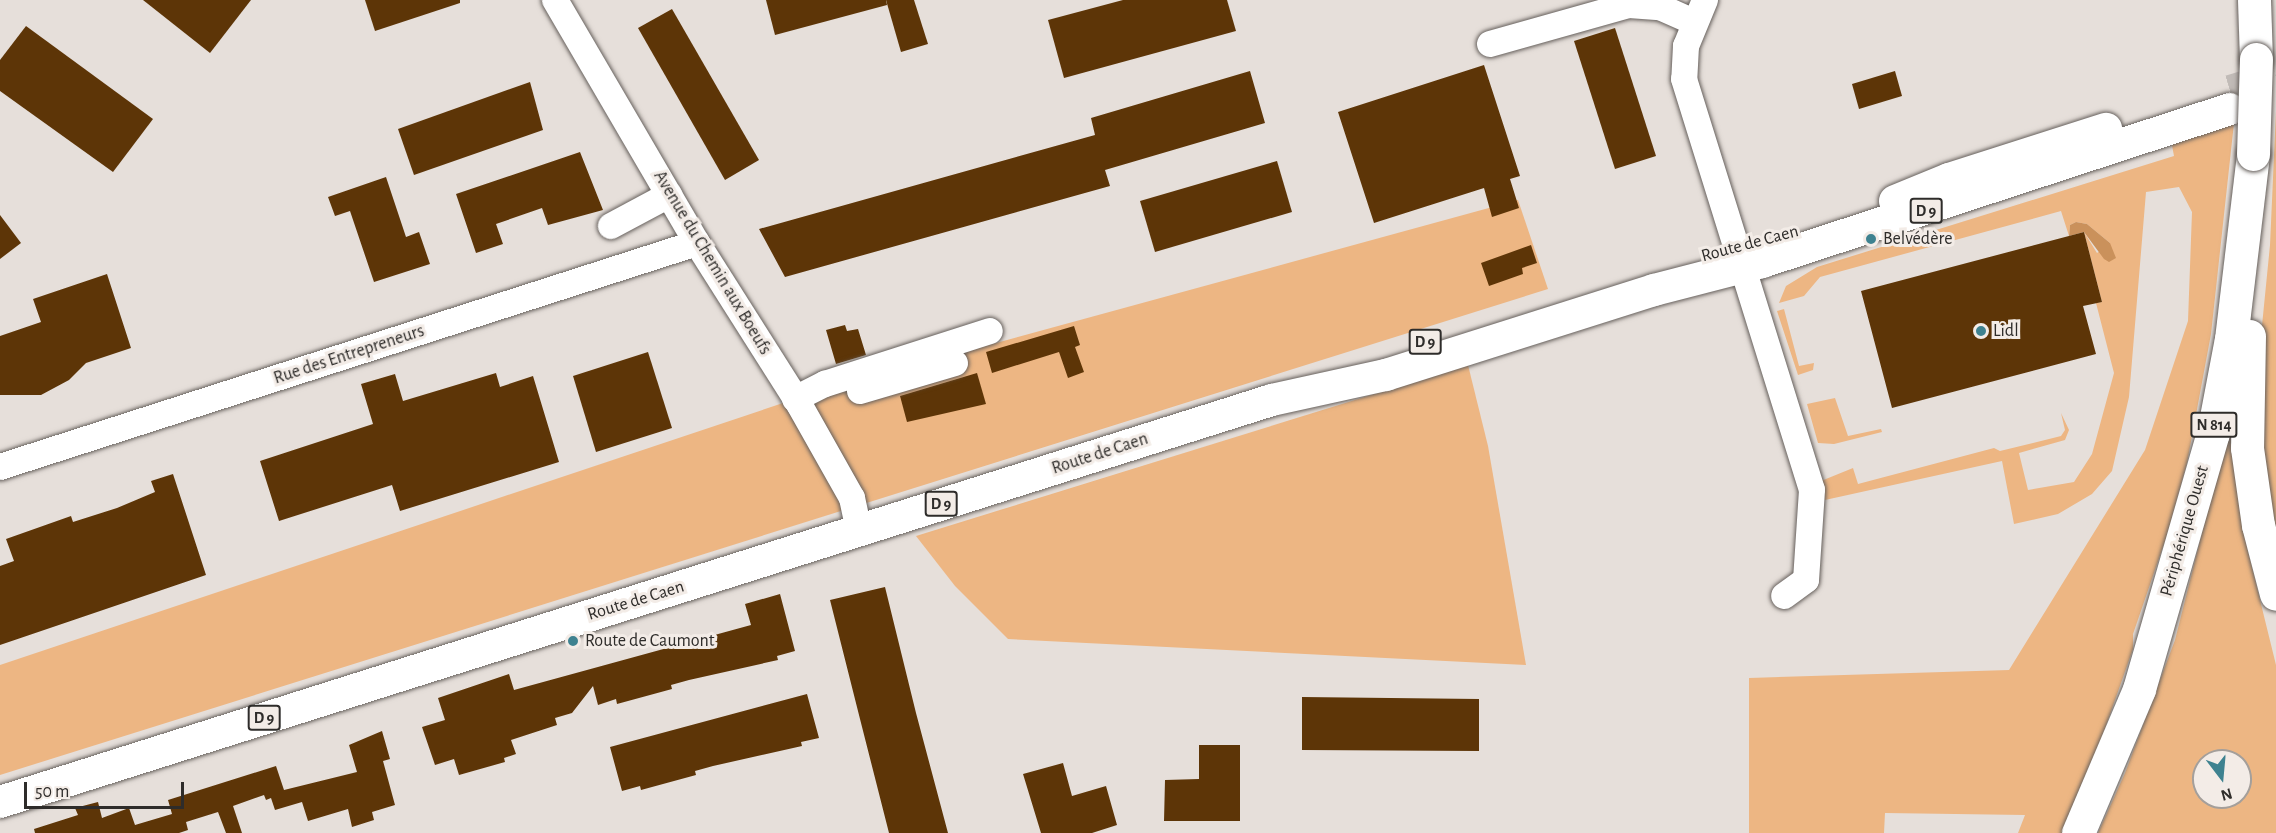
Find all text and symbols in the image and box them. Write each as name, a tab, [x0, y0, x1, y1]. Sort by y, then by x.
street label: Avenue du Chemin aux Boeufs	[648, 167, 776, 359]
road number: D 9	[1910, 198, 1942, 224]
street label: Route de Caen	[1699, 221, 1801, 267]
place label: Belvédère	[1883, 228, 1953, 250]
marker: Belvédère	[1864, 232, 1878, 246]
street label: Rue des Entrepreneurs	[271, 320, 427, 390]
place label: Lidl	[1993, 320, 2019, 342]
marker: Lidl	[1974, 324, 1988, 338]
road number: D 9	[1408, 329, 1442, 355]
road number: N 814	[2190, 412, 2238, 438]
street label: Route de Caen	[1049, 428, 1151, 480]
street label: Périphérique Ouest	[2156, 463, 2214, 599]
road number: D 9	[924, 491, 958, 517]
street label: Route de Caen	[585, 576, 687, 626]
place label: Route de Caumont	[585, 630, 714, 652]
marker: Route de Caumont	[566, 634, 580, 648]
road number: D 9	[248, 705, 280, 731]
north arrow	[2192, 749, 2252, 809]
scale bar	[27, 770, 188, 808]
text: 50 m	[35, 783, 69, 801]
text: N	[2219, 785, 2234, 804]

